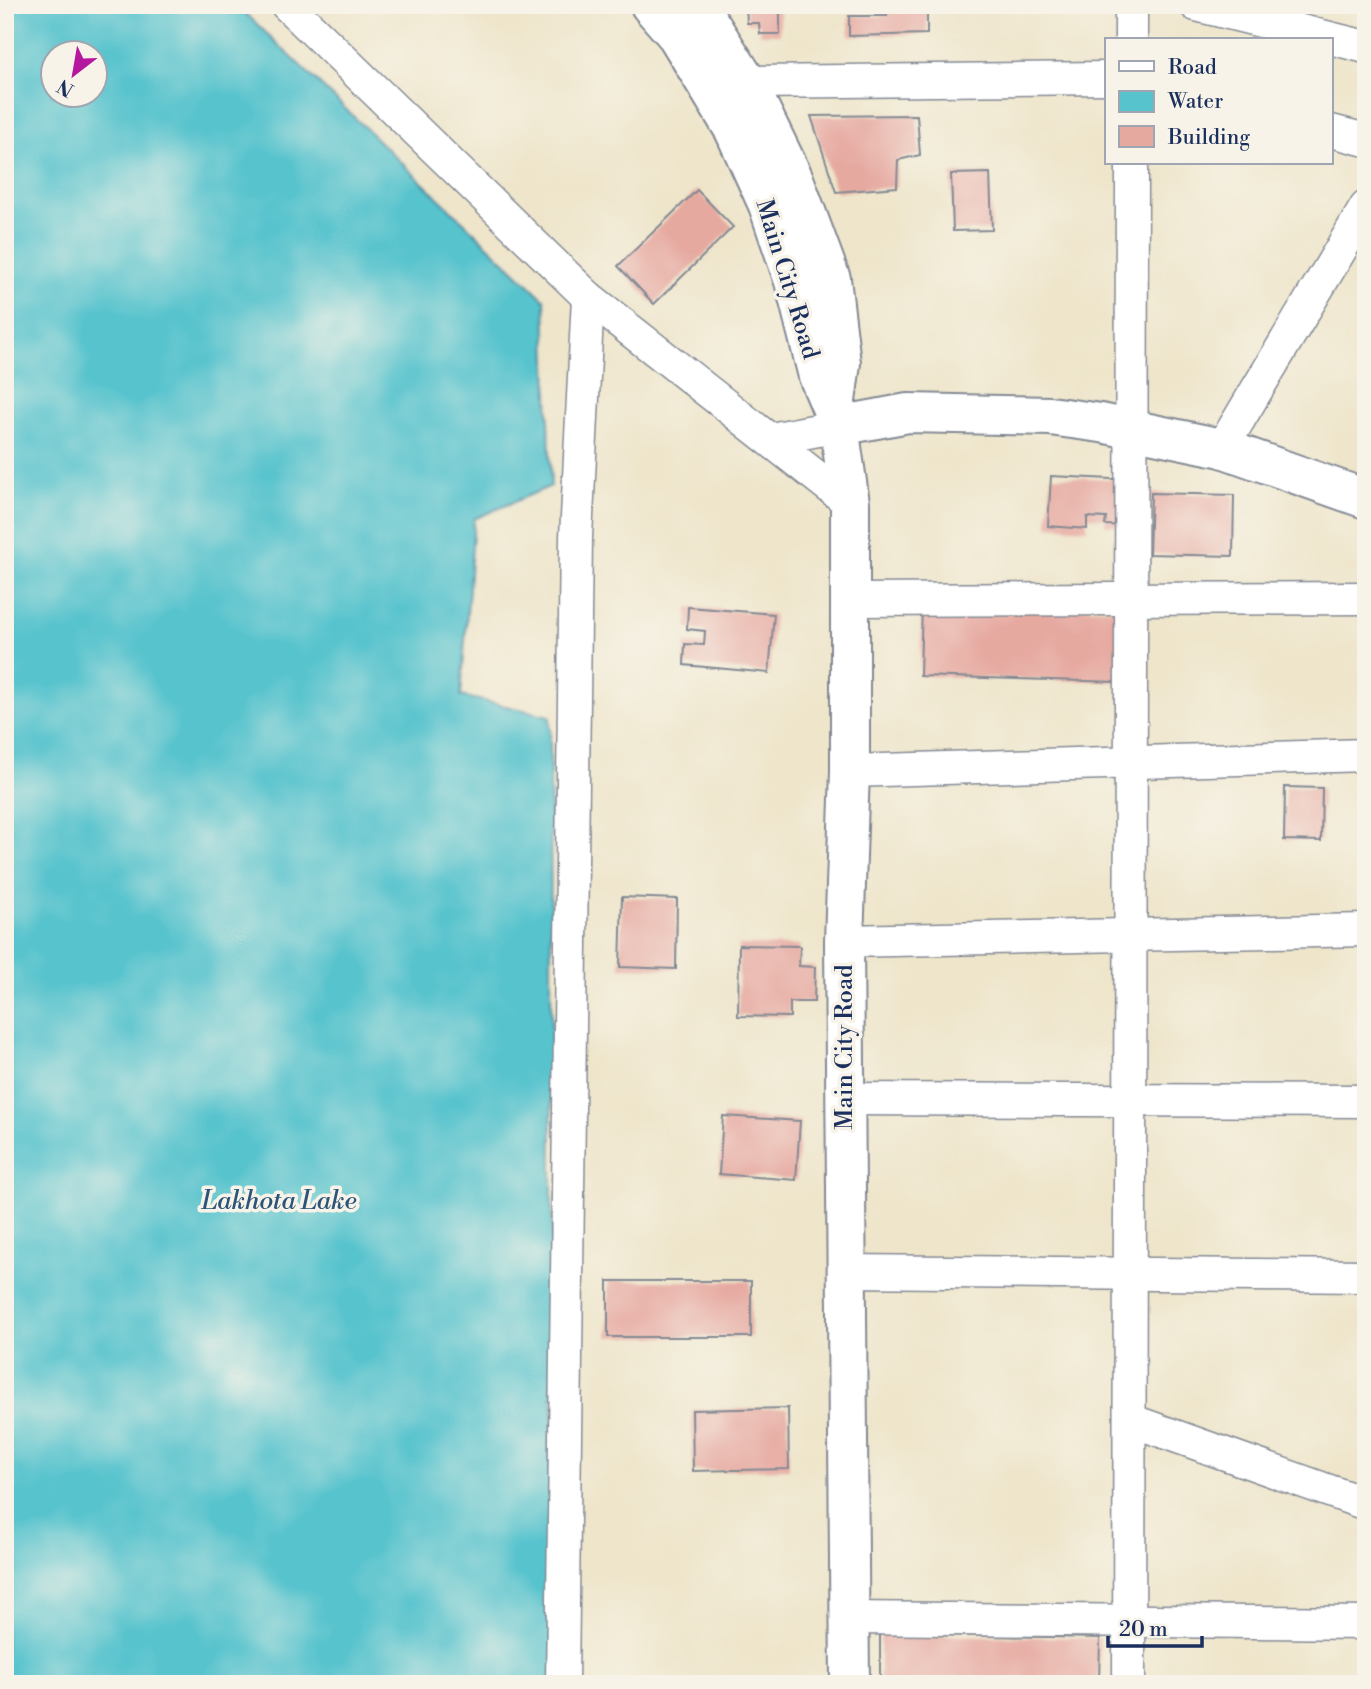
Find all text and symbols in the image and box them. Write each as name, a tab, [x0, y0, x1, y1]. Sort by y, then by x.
north arrow	[38, 38, 108, 108]
legend	[1105, 38, 1332, 164]
text: Road	[1168, 55, 1217, 81]
text: N	[53, 74, 78, 102]
text: Water	[1167, 89, 1223, 115]
text: Building	[1167, 125, 1250, 151]
street label: Main City Road	[749, 196, 826, 363]
street label: Main City Road	[830, 964, 860, 1130]
water label: Lakhota Lake	[200, 1185, 357, 1217]
scale bar	[1108, 1605, 1203, 1649]
text: 20 m	[1119, 1617, 1168, 1643]

